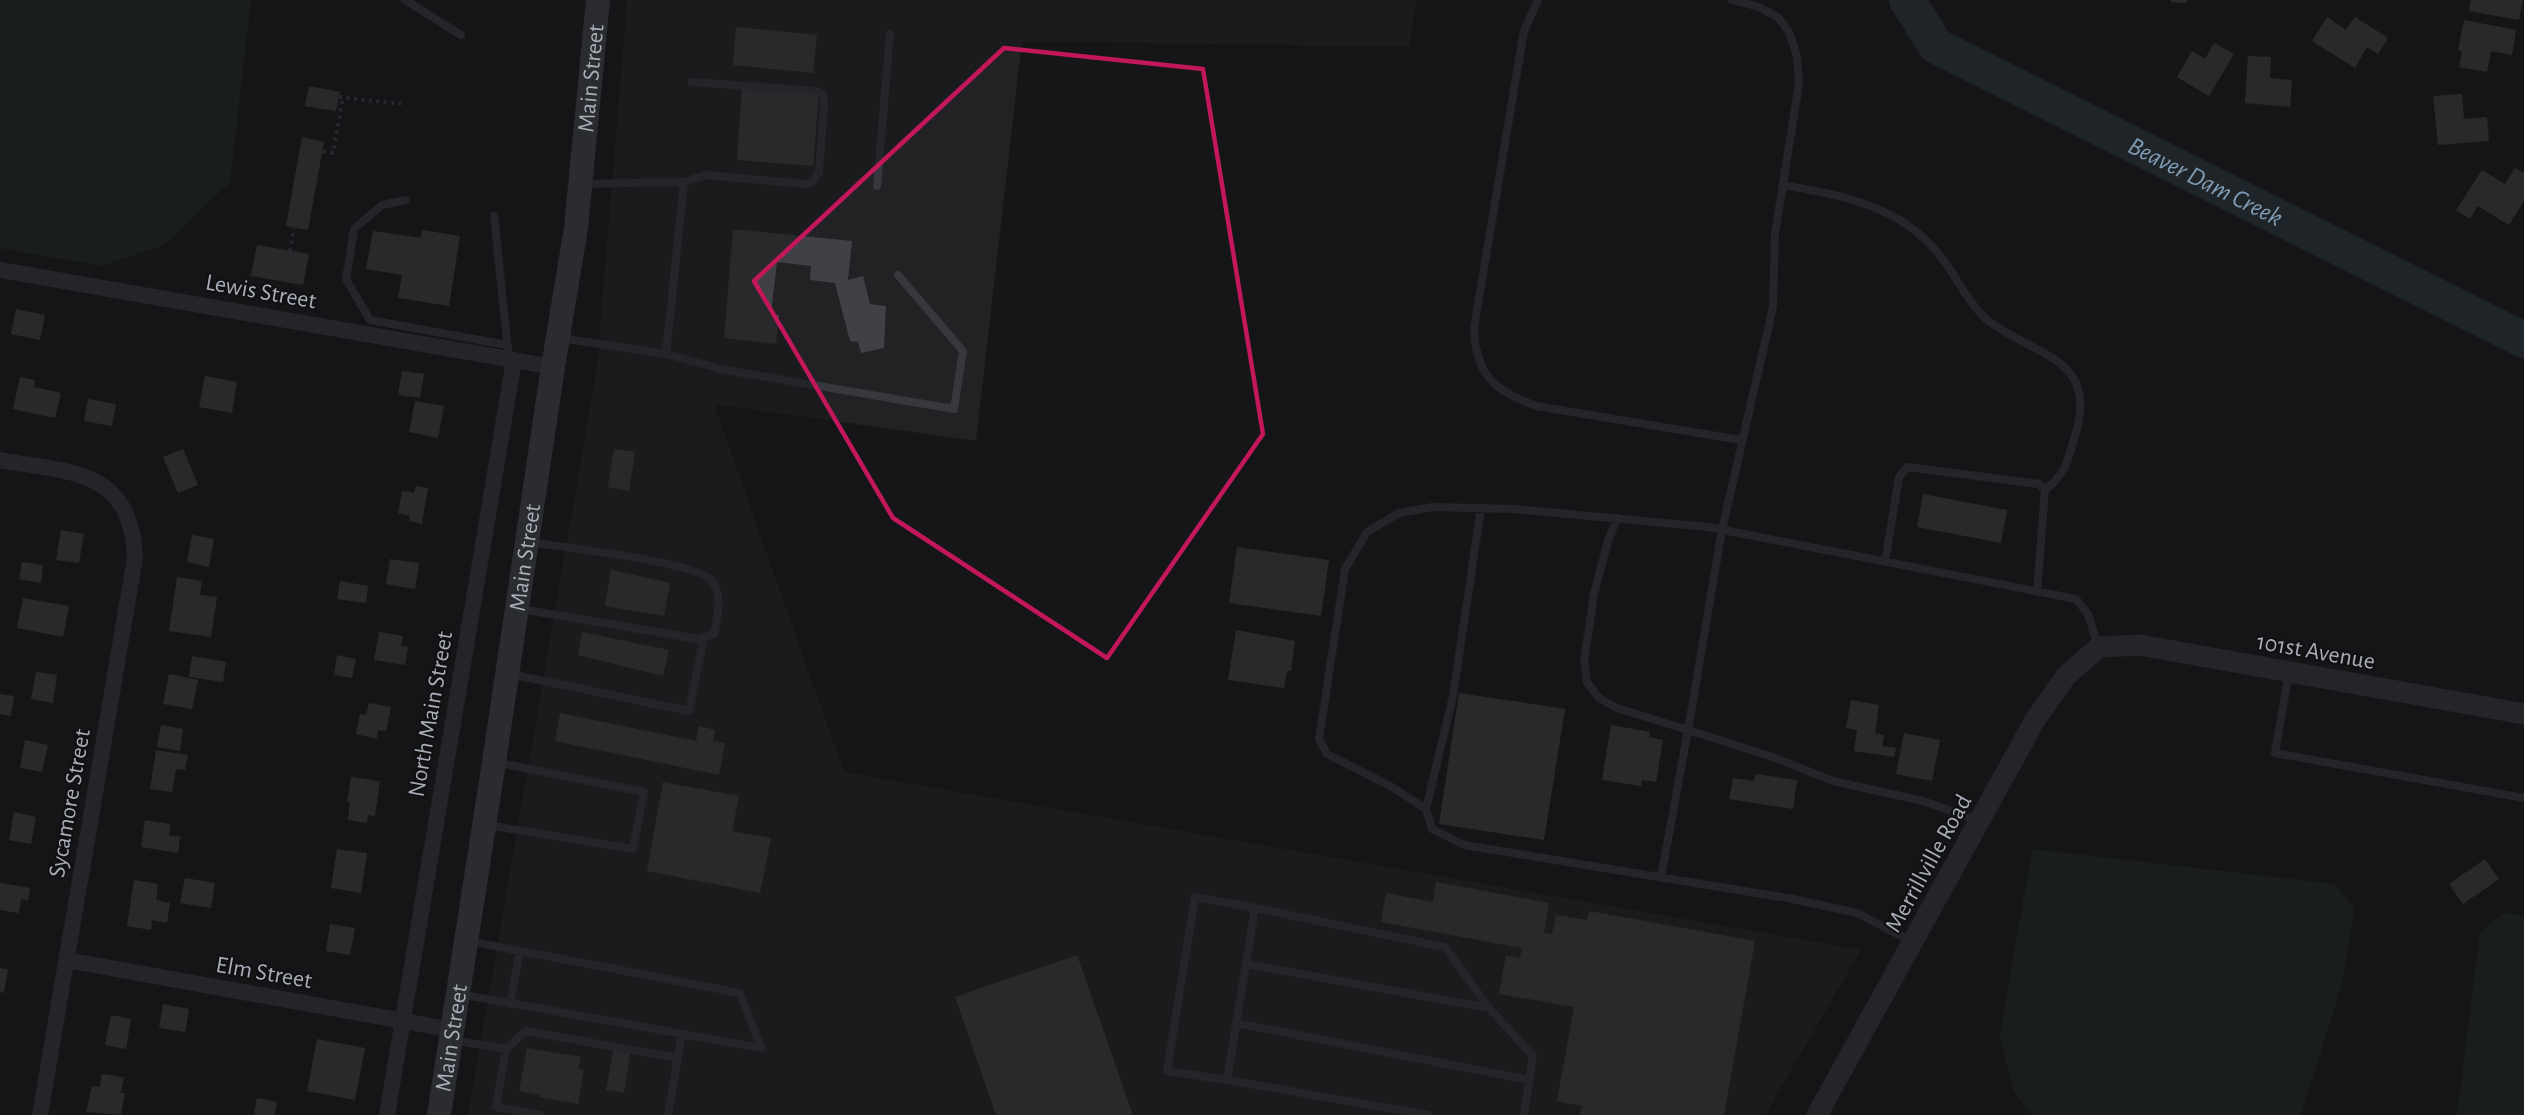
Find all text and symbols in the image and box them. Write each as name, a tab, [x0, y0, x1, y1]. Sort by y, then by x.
street label: Main Street	[574, 23, 609, 133]
water label: Beaver Dam Creek	[2124, 132, 2287, 231]
street label: Lewis Street	[204, 270, 318, 314]
street label: Main Street	[506, 502, 545, 613]
street label: North Main Street	[405, 629, 457, 799]
street label: 101st Avenue	[2255, 630, 2377, 674]
street label: Sycamore Street	[45, 727, 95, 879]
street label: Merrillville Road	[1881, 791, 1977, 936]
street label: Elm Street	[214, 953, 314, 993]
street label: Main Street	[432, 982, 472, 1094]

